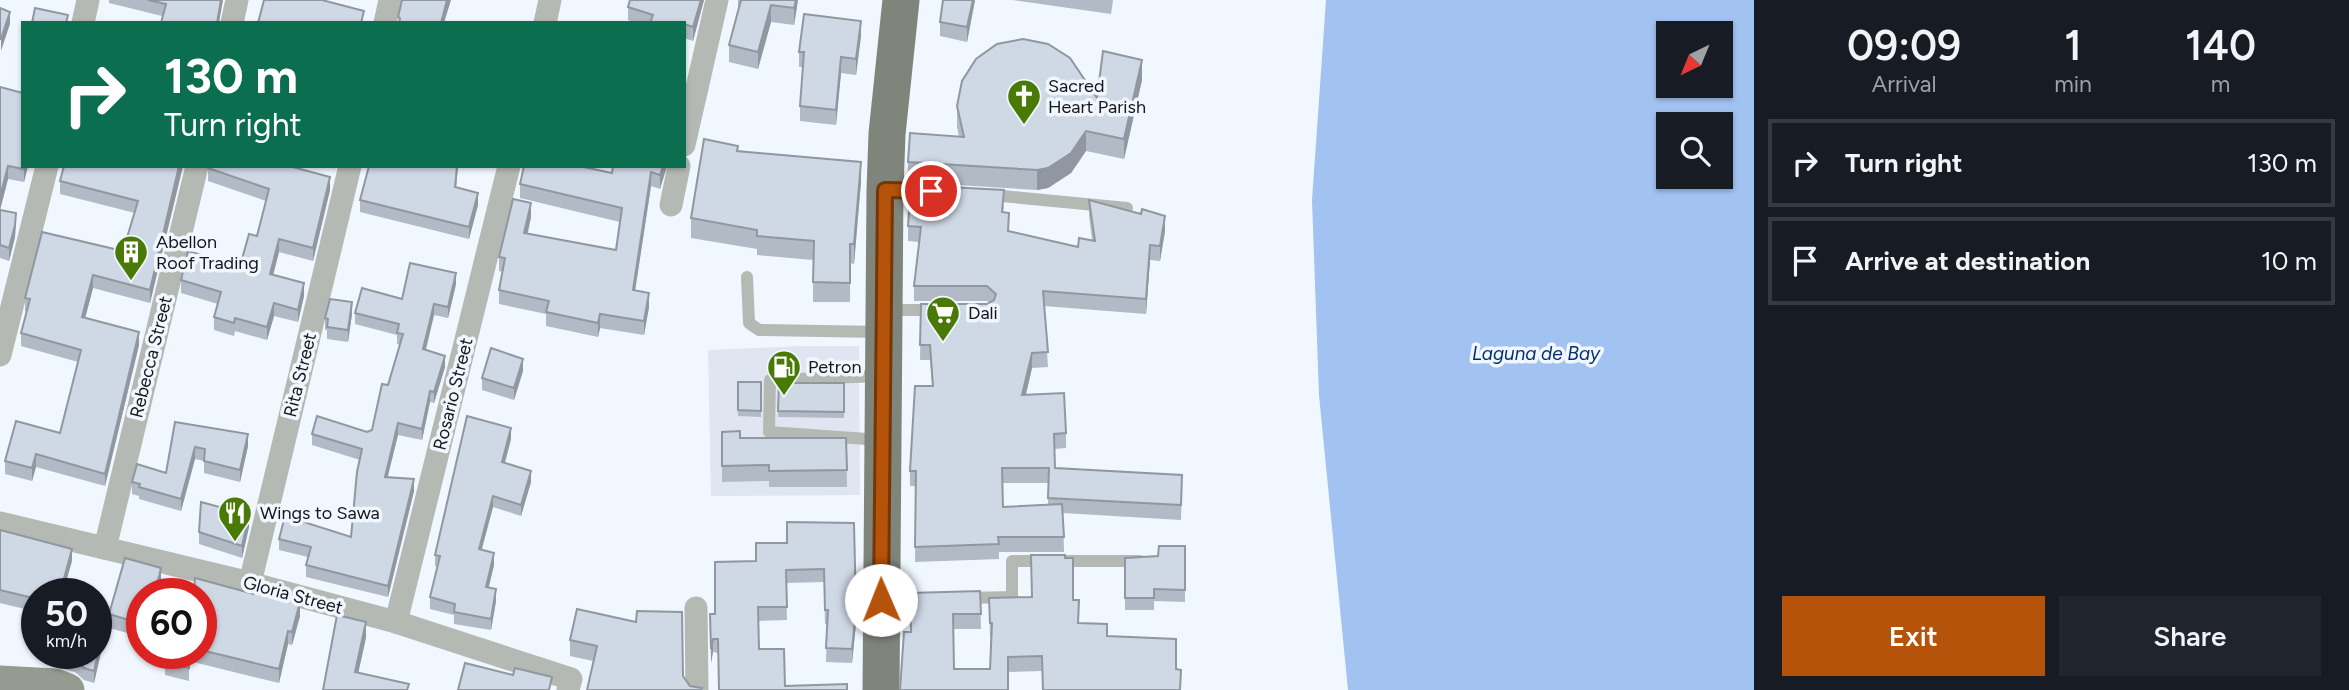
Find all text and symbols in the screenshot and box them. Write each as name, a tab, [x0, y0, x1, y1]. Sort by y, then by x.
text: 09:09	[1847, 20, 1961, 71]
text: 1	[2064, 20, 2082, 71]
text: 140	[2185, 20, 2256, 71]
north arrow	[1656, 21, 1732, 98]
map controls	[1656, 21, 1733, 189]
text: 130 m	[164, 46, 298, 105]
icon: right	[49, 49, 140, 140]
text: Arrival	[1872, 70, 1937, 98]
text: min	[2054, 70, 2092, 98]
text: m	[2211, 70, 2230, 98]
place label: Sacred Heart Parish	[1048, 75, 1146, 118]
church icon: Sacred Heart Parish	[1005, 77, 1043, 126]
text: Turn right	[164, 106, 302, 144]
button: search	[1656, 112, 1733, 189]
icon: right	[1786, 144, 1824, 182]
text: Turn right	[1845, 147, 1962, 179]
text: 130 m	[2247, 147, 2317, 179]
pin	[901, 161, 961, 221]
icon: arrive	[912, 172, 950, 210]
place label: Abellon Roof Trading	[156, 231, 259, 274]
building icon: Abellon Roof Trading	[112, 233, 150, 282]
icon: arrive	[1786, 242, 1824, 280]
text: Arrive at destination	[1845, 245, 2090, 277]
text: 10 m	[2261, 245, 2317, 277]
street label: Rebecca Street	[125, 294, 177, 420]
supermarket icon: Dali	[924, 294, 962, 343]
place label: Dali	[968, 302, 998, 324]
street label: Rita Street	[279, 330, 321, 419]
street label: Rosario Street	[428, 335, 478, 452]
water label: Laguna de Bay	[1472, 342, 1601, 365]
fuel station icon: Petron	[765, 348, 803, 397]
place label: Petron	[808, 356, 861, 378]
restaurant icon: Wings to Sawa	[216, 494, 254, 543]
place label: Wings to Sawa	[260, 502, 380, 524]
position arrow	[844, 563, 918, 637]
street label: Gloria Street	[241, 571, 345, 619]
speed limit sign: 60	[126, 578, 217, 669]
text: 50	[45, 593, 88, 635]
button: Exit	[1782, 596, 2045, 676]
button: Share	[2059, 596, 2321, 676]
text: km/h	[46, 630, 87, 652]

